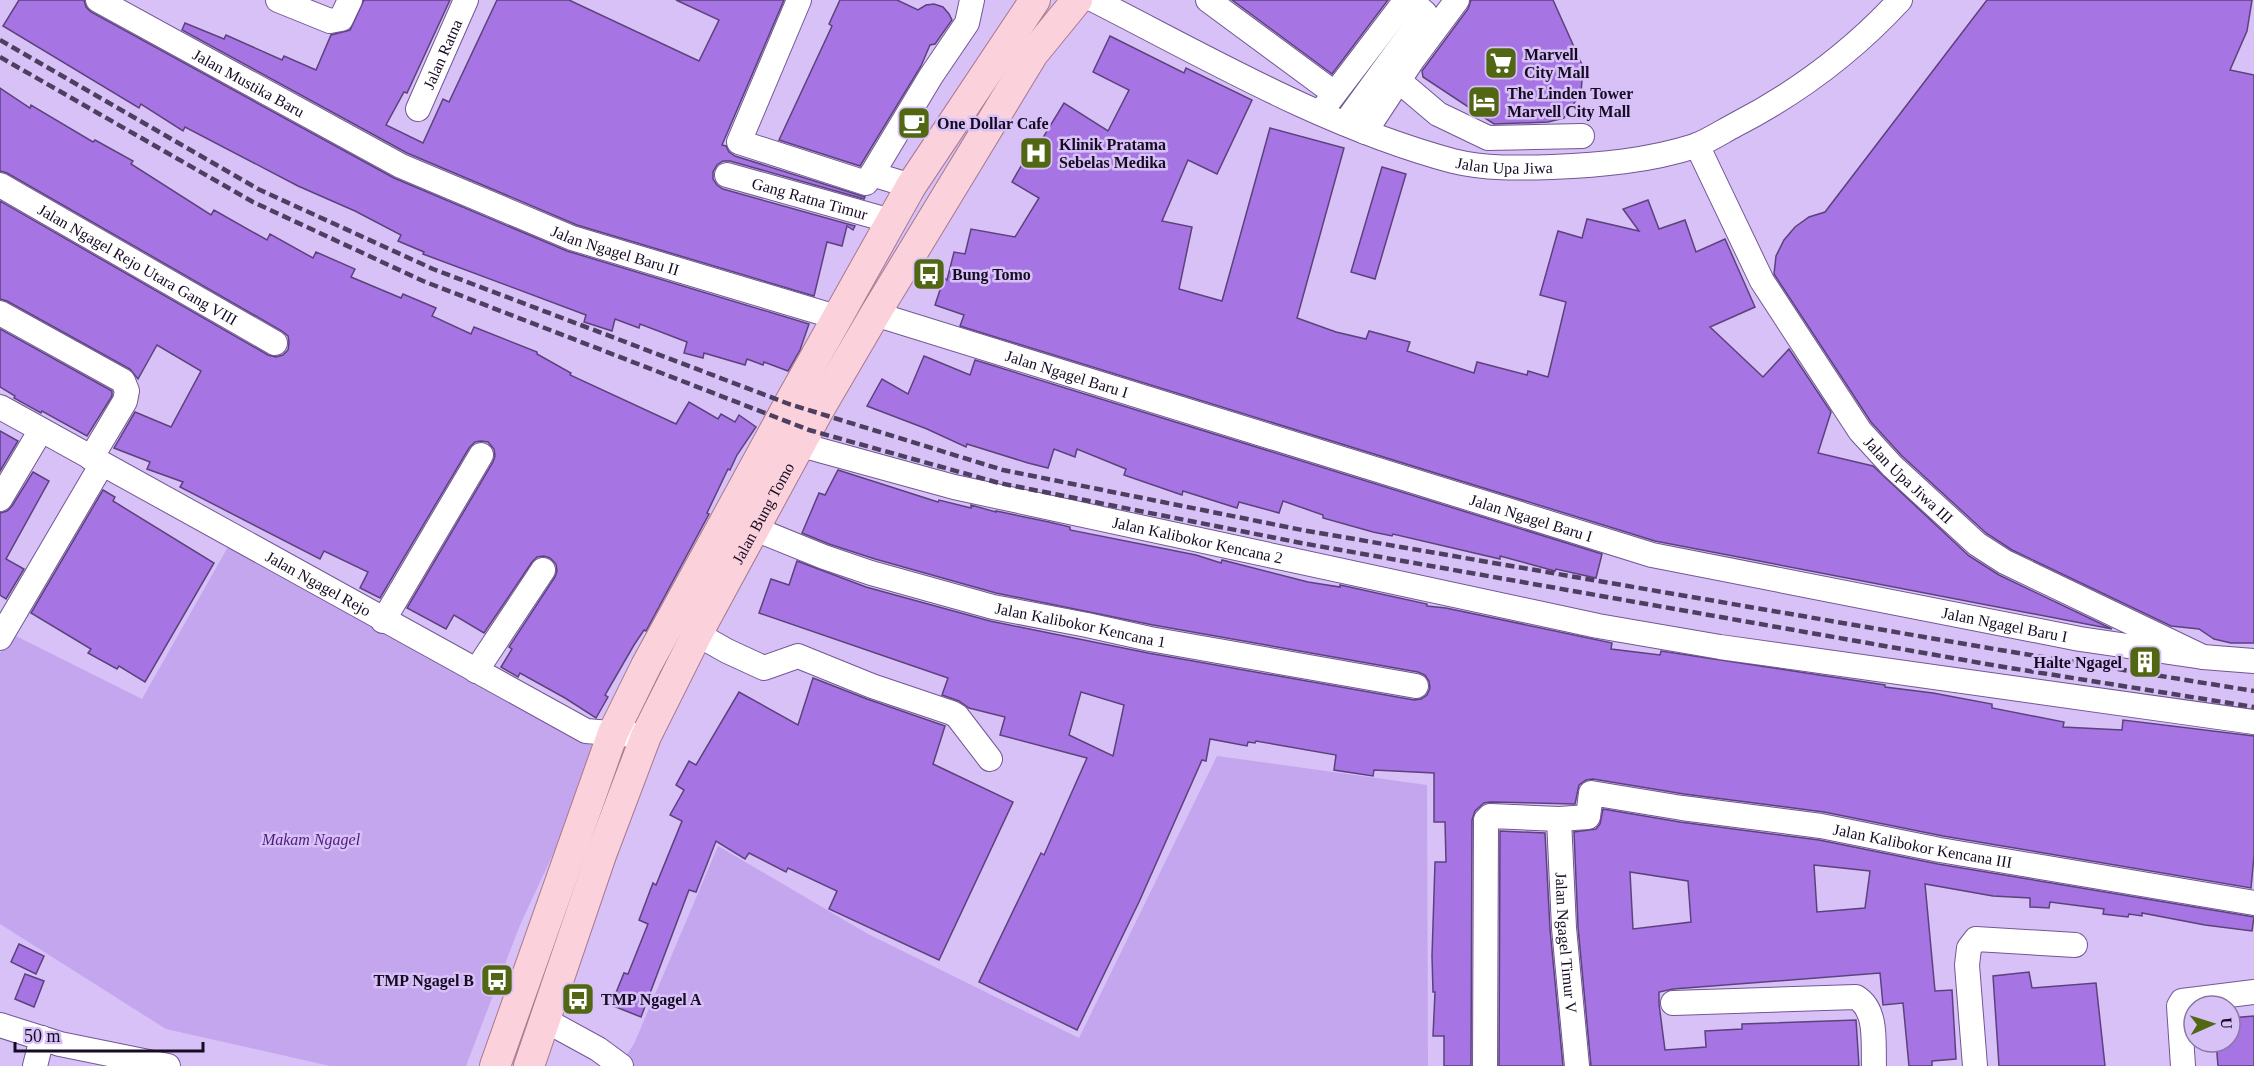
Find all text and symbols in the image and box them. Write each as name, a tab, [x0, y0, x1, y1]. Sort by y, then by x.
street label: Jalan Ratna	[420, 17, 465, 92]
supermarket icon: Marvell City Mall	[1483, 45, 1519, 81]
street label: Jalan Mustika Baru	[190, 46, 307, 120]
place label: Marvell City Mall	[1524, 46, 1590, 82]
hotel icon: The Linden Tower Marvell City Mall	[1466, 84, 1502, 120]
place label: The Linden Tower Marvell City Mall	[1507, 85, 1633, 121]
cafe icon: One Dollar Cafe	[896, 105, 932, 141]
place label: One Dollar Cafe	[937, 115, 1049, 132]
hospital icon: Klinik Pratama Sebelas Medika	[1018, 135, 1054, 171]
place label: Klinik Pratama Sebelas Medika	[1059, 136, 1166, 171]
street label: Jalan Upa Jiwa	[1454, 154, 1553, 178]
street label: Gang Ratna Timur	[750, 174, 870, 223]
street label: Jalan Ngagel Rejo Utara Gang VIII	[35, 201, 240, 329]
street label: Jalan Ngagel Baru II	[549, 222, 681, 279]
bus stop icon: Bung Tomo	[911, 256, 947, 292]
place label: Bung Tomo	[952, 266, 1031, 284]
street label: Jalan Ngagel Baru I	[1003, 347, 1130, 401]
street label: Jalan Upa Jiwa III	[1861, 433, 1956, 527]
street label: Jalan Bung Tomo	[729, 460, 797, 567]
street label: Jalan Ngagel Baru I	[1468, 491, 1594, 545]
street label: Jalan Kalibokor Kencana 2	[1111, 513, 1284, 567]
street label: Jalan Ngagel Rejo	[263, 548, 374, 619]
street label: Jalan Kalibokor Kencana 1	[994, 600, 1167, 651]
street label: Jalan Ngagel Baru I	[1940, 604, 2069, 645]
building icon: Halte Ngagel	[2127, 644, 2163, 680]
place label: Halte Ngagel	[2034, 654, 2123, 672]
street label: Jalan Kalibokor Kencana III	[1832, 821, 2013, 871]
park label: Makam Ngagel	[261, 831, 361, 849]
street label: Jalan Ngagel Timur V	[1552, 872, 1580, 1015]
bus stop icon: TMP Ngagel B	[479, 962, 515, 998]
place label: TMP Ngagel B	[374, 972, 474, 990]
bus stop icon: TMP Ngagel A	[560, 981, 596, 1017]
place label: TMP Ngagel A	[601, 991, 702, 1009]
north arrow	[2182, 994, 2242, 1054]
scale bar	[15, 1015, 202, 1053]
text: U	[2218, 1017, 2235, 1030]
text: 50 m	[24, 1026, 61, 1046]

